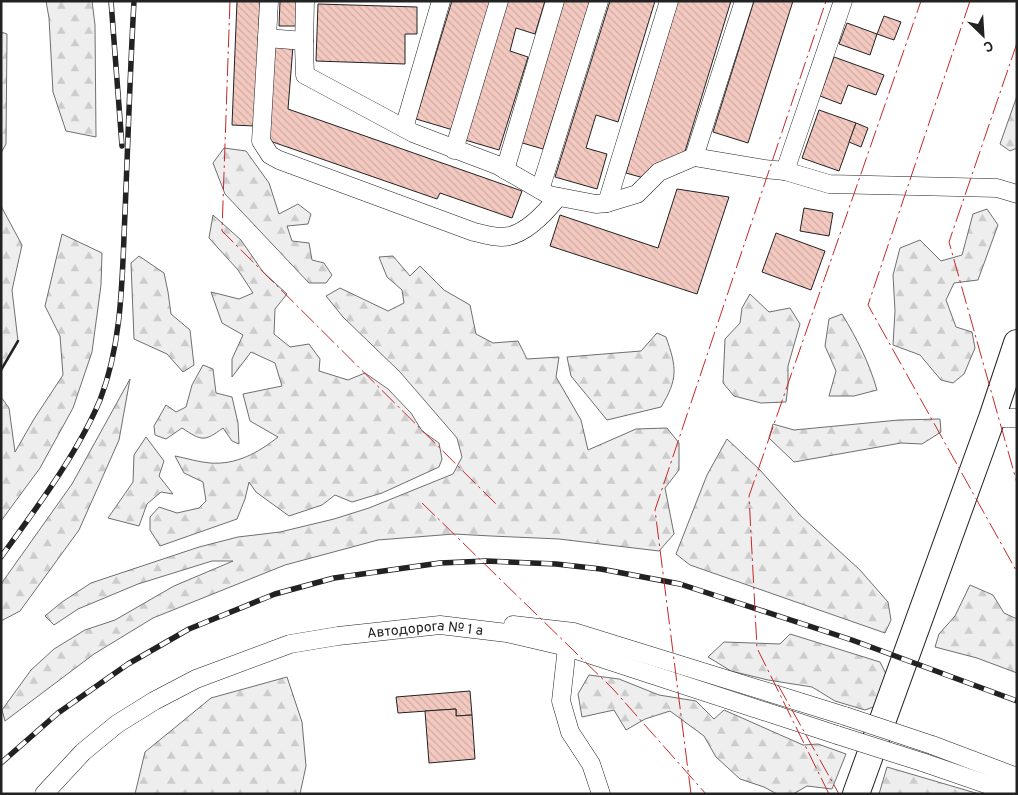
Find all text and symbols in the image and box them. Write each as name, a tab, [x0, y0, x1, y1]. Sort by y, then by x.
north arrow	[958, 10, 1008, 60]
text: С	[980, 36, 996, 55]
street label: Автодорога № 1 а	[366, 618, 484, 643]

